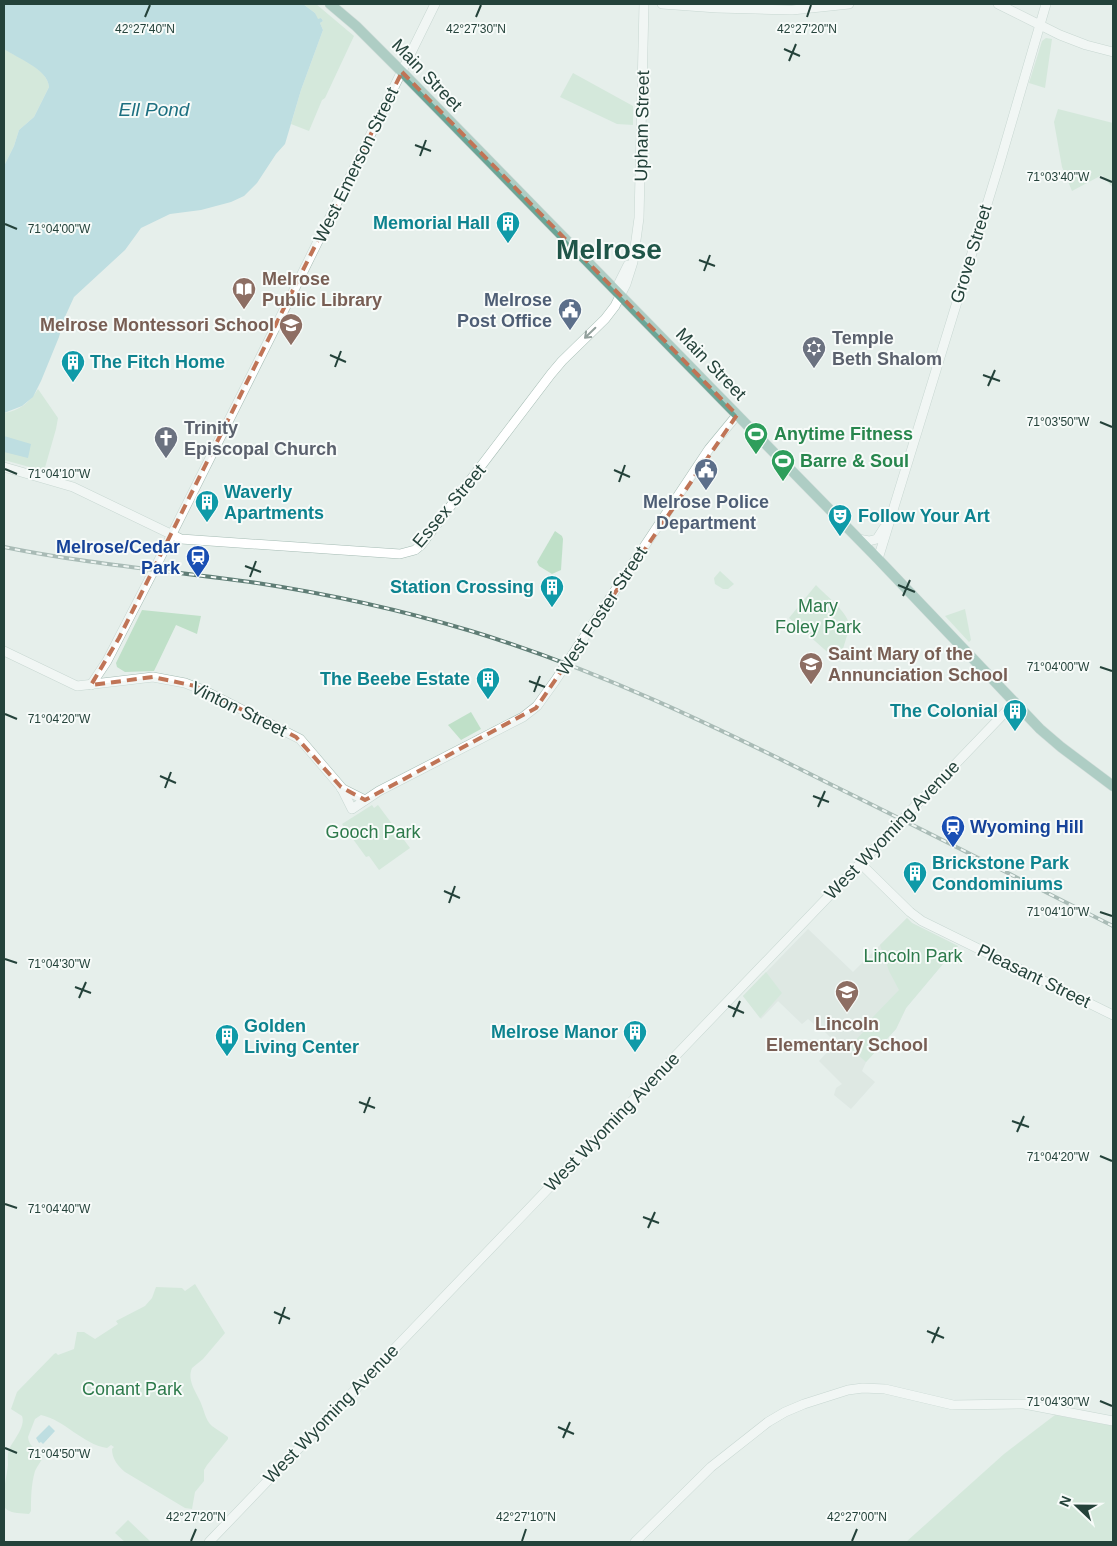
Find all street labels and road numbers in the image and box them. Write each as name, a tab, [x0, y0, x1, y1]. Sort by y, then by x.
street label: Main Street	[388, 35, 466, 115]
street label: Upham Street	[631, 70, 653, 182]
street label: West Emerson Street	[310, 84, 402, 246]
street label: Grove Street	[947, 202, 995, 306]
street label: Main Street	[672, 324, 750, 404]
street label: Essex Street	[409, 460, 489, 552]
street label: West Foster Street	[553, 543, 651, 679]
street label: Vinton Street	[188, 677, 290, 741]
street label: West Wyoming Avenue	[820, 756, 964, 904]
street label: Pleasant Street	[974, 940, 1094, 1012]
street label: West Wyoming Avenue	[540, 1048, 684, 1196]
street label: West Wyoming Avenue	[259, 1340, 403, 1488]

